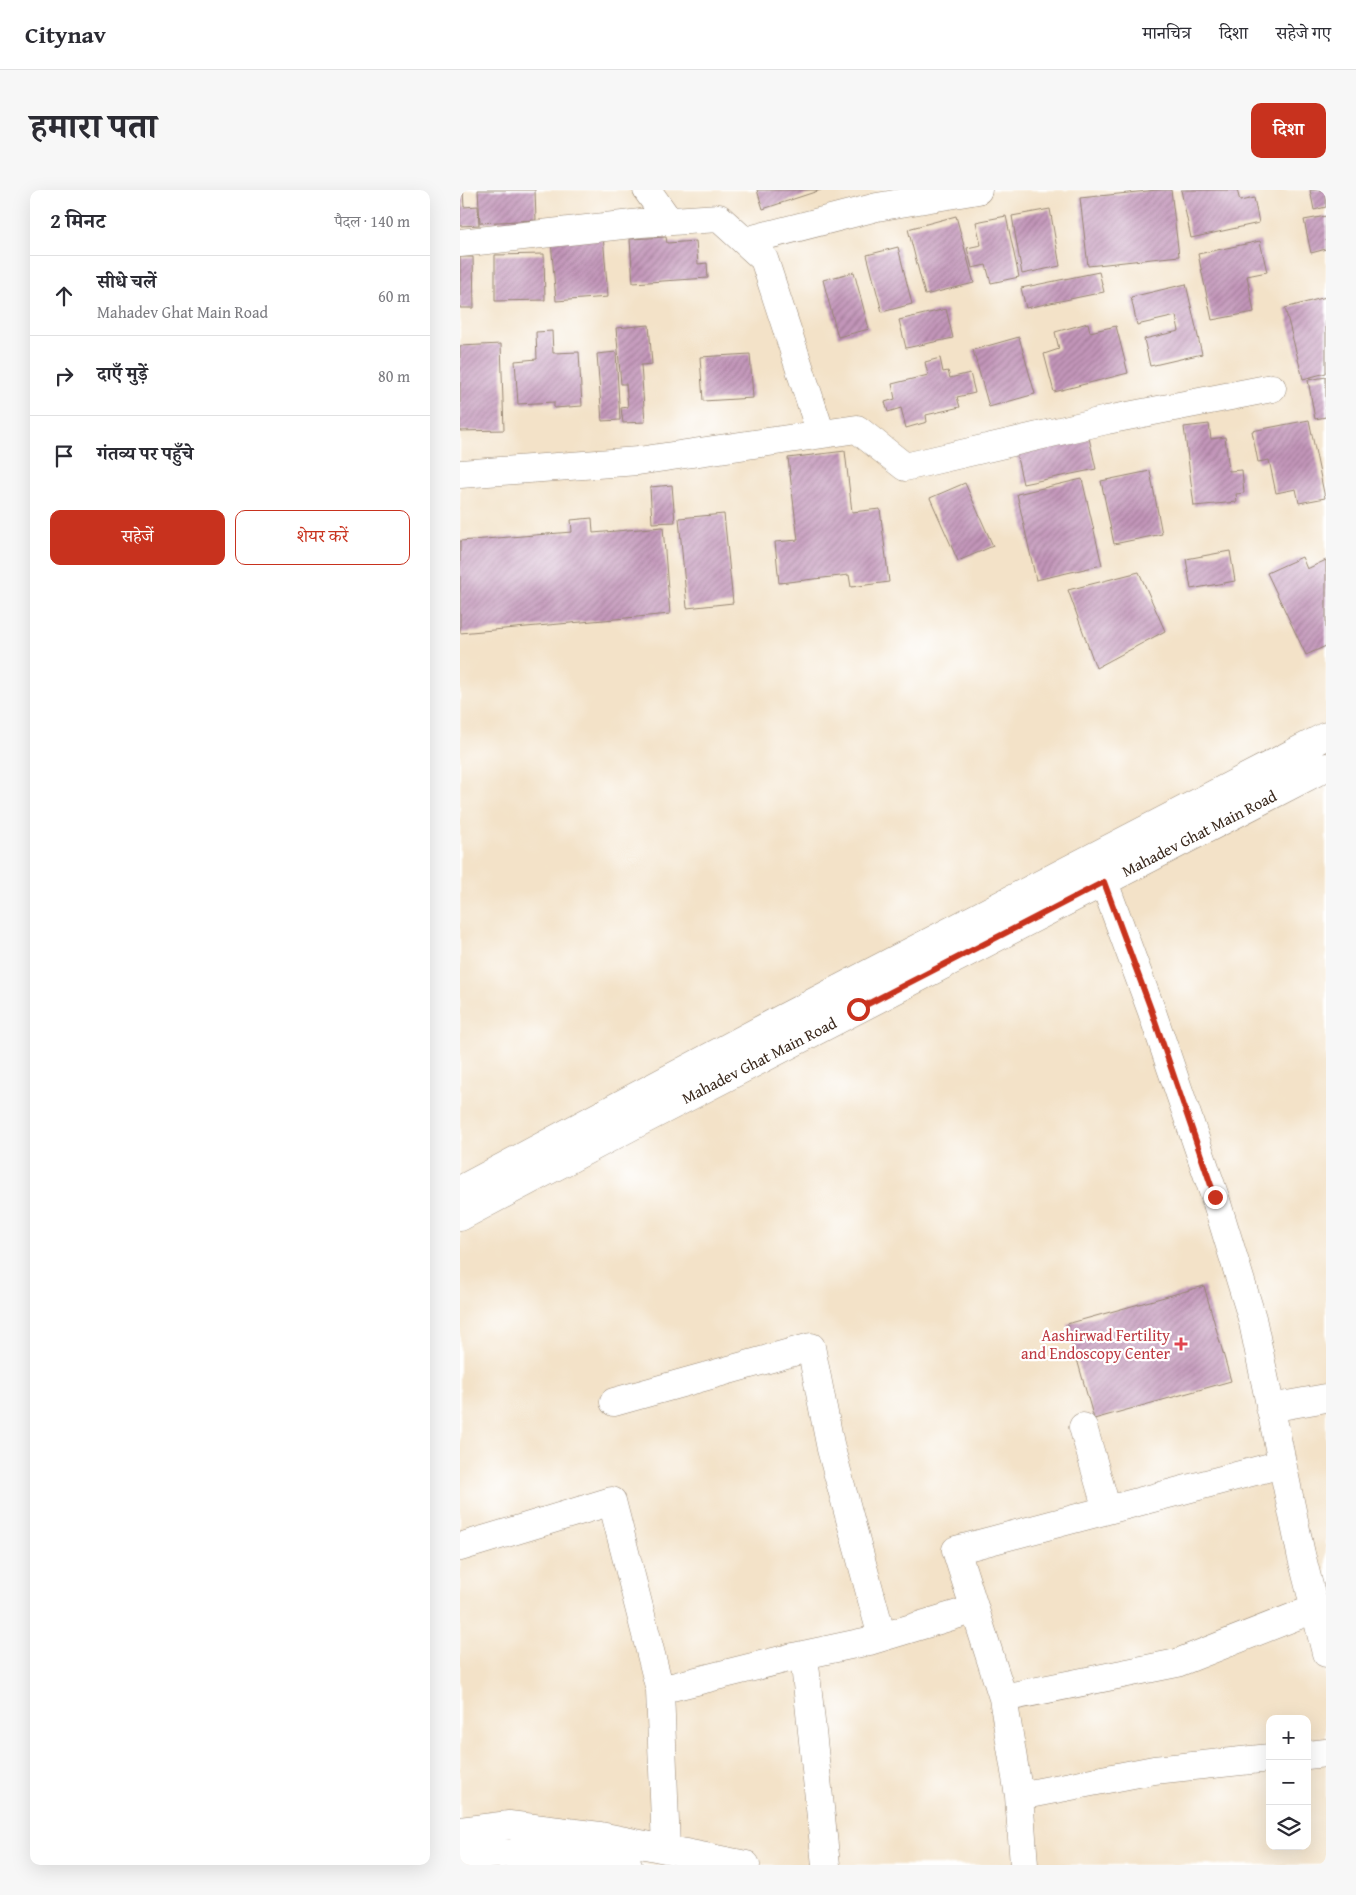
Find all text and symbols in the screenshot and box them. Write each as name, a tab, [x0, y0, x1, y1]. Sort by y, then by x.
text: Citynav	[25, 17, 106, 52]
text: मानचित्र	[1142, 19, 1191, 46]
text: दिशा	[1219, 19, 1248, 46]
text: सहेजे गए	[1276, 19, 1331, 46]
text: हमारा पता	[30, 100, 157, 151]
button: दिशा	[1251, 103, 1326, 158]
text: 2 मिनट	[50, 205, 105, 236]
text: पैदल · 140 m	[334, 209, 410, 233]
text: सीधे चलें	[97, 267, 156, 295]
icon: ahead	[50, 282, 78, 310]
text: 60 m	[378, 284, 410, 308]
text: Mahadev Ghat Main Road	[97, 300, 268, 324]
text: दाएँ मुड़ें	[97, 359, 148, 387]
icon: right	[50, 362, 78, 390]
text: 80 m	[378, 364, 410, 388]
text: गंतव्य पर पहुँचे	[97, 439, 193, 467]
icon: arrive	[50, 442, 78, 470]
button: सहेजें	[50, 510, 225, 565]
button: शेयर करें	[235, 510, 410, 565]
street label: Mahadev Ghat Main Road	[1117, 783, 1281, 883]
route start	[847, 998, 870, 1021]
street label: Mahadev Ghat Main Road	[677, 1010, 841, 1110]
route end	[1204, 1186, 1227, 1209]
place label: Aashirwad Fertility and Endoscopy Center	[1021, 1323, 1170, 1365]
marker: Aashirwad Fertility and Endoscopy Center	[1174, 1337, 1188, 1351]
map controls	[1266, 1715, 1311, 1850]
button: +	[1266, 1715, 1311, 1760]
button: −	[1266, 1760, 1311, 1805]
button: layers	[1266, 1805, 1311, 1850]

